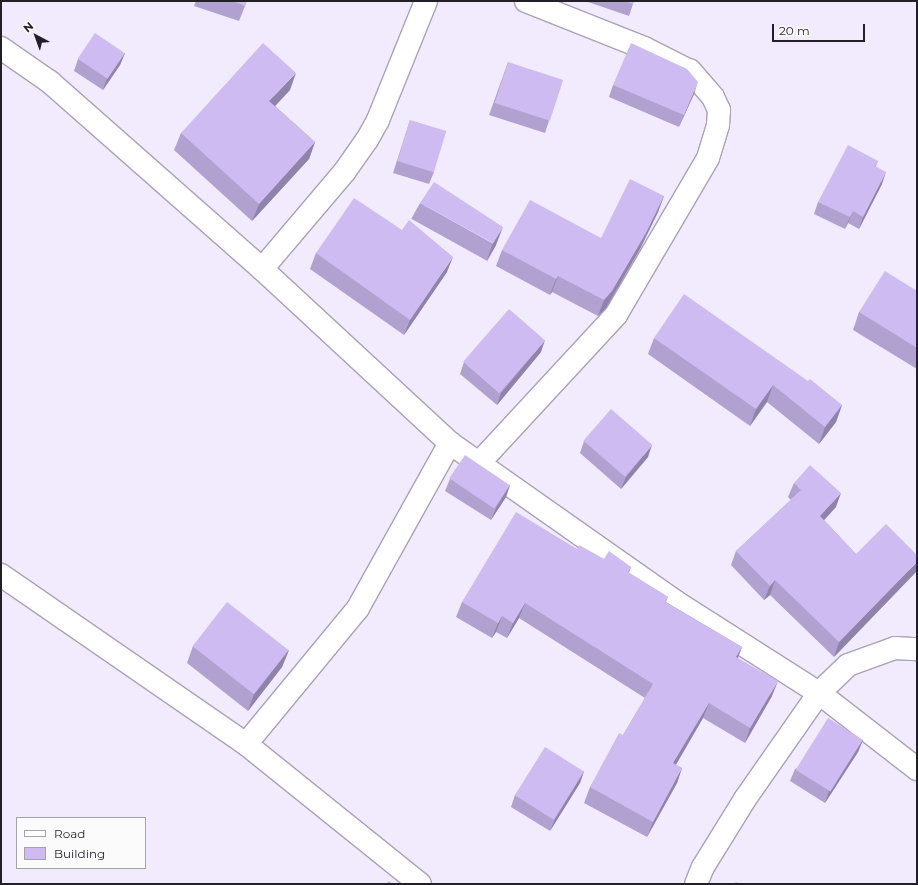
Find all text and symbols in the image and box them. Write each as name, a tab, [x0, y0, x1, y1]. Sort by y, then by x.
north arrow	[16, 16, 56, 56]
scale bar	[774, 16, 867, 42]
text: N	[20, 19, 36, 35]
text: 20 m	[779, 23, 810, 38]
legend	[16, 817, 146, 869]
text: Road	[54, 826, 85, 841]
text: Building	[54, 846, 105, 861]

